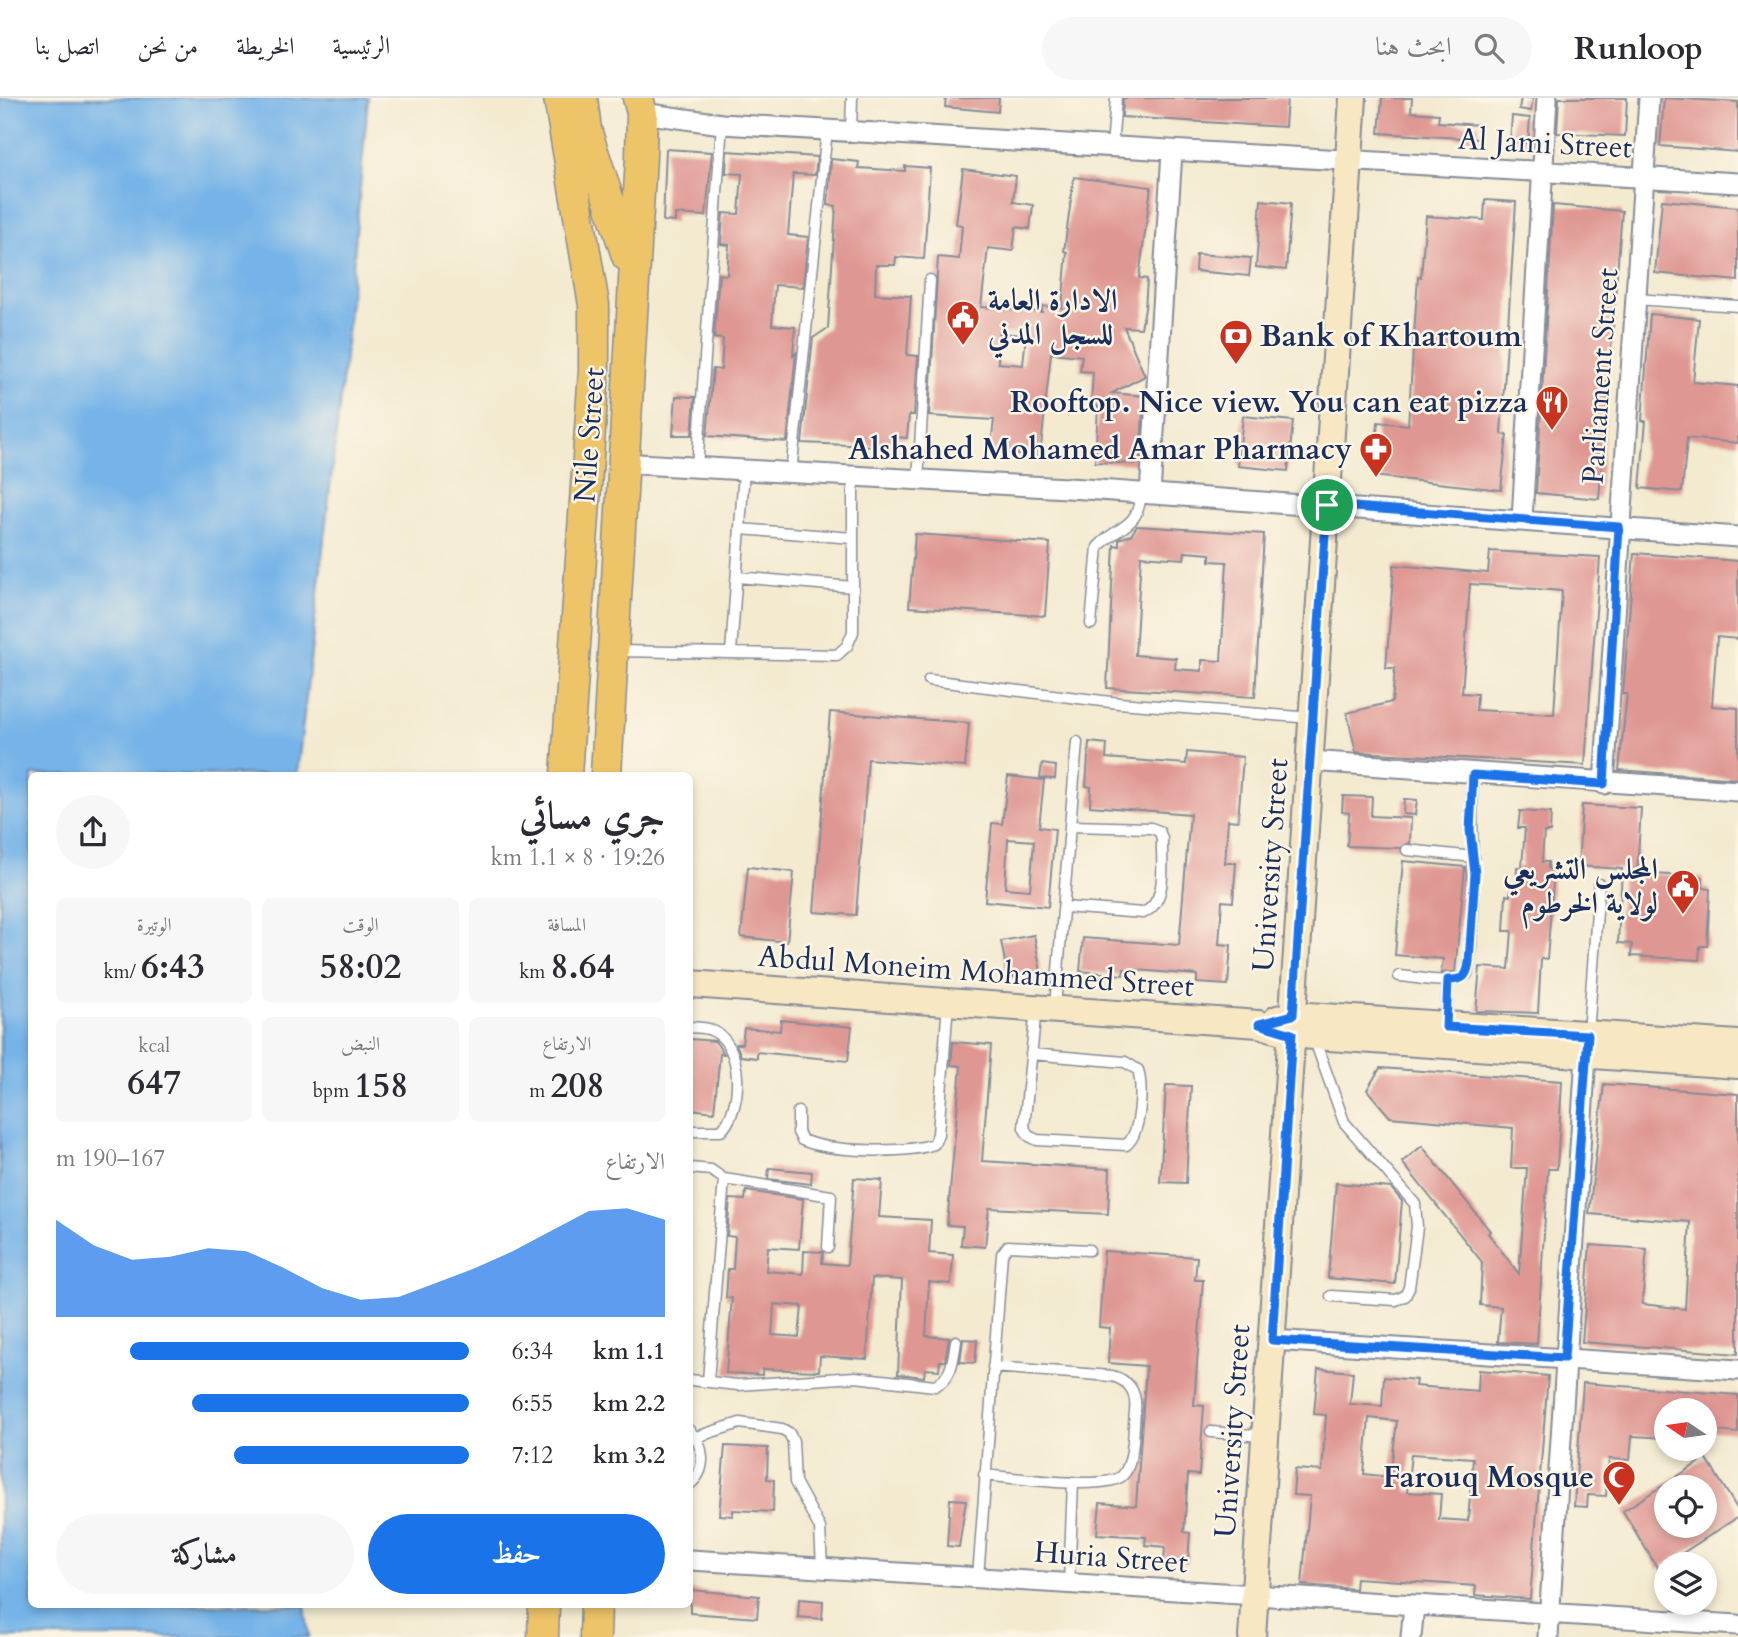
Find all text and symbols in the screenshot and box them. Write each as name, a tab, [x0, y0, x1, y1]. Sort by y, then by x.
search box	[1042, 17, 1532, 80]
text: Runloop	[1574, 26, 1703, 71]
text: ابحث هنا	[1375, 29, 1452, 64]
icon: search	[1470, 29, 1508, 67]
text: اتصل بنا	[35, 30, 99, 63]
text: من نحن	[137, 30, 198, 63]
text: الخريطة	[236, 30, 295, 63]
text: الرئيسية	[333, 30, 390, 63]
street label: Al Jami Street	[1457, 118, 1634, 169]
street label: Parliament Street	[1572, 266, 1629, 485]
place label: الادارة العامة للسجل المدني	[987, 280, 1118, 359]
public building icon: الادارة العامة للسجل المدني	[944, 298, 982, 347]
place label: Bank of Khartoum	[1260, 316, 1522, 357]
bank icon: Bank of Khartoum	[1217, 317, 1255, 366]
street label: Nile Street	[564, 365, 615, 504]
place label: Rooftop. Nice view. You can eat pizza	[1010, 382, 1528, 423]
restaurant icon: Rooftop. Nice view. You can eat pizza	[1533, 383, 1571, 432]
place label: Alshahed Mohamed Amar Pharmacy	[848, 429, 1352, 470]
pharmacy icon: Alshahed Mohamed Amar Pharmacy	[1357, 430, 1395, 479]
pin	[1297, 475, 1357, 535]
icon: arrive	[1308, 486, 1346, 524]
street label: University Street	[1243, 756, 1298, 973]
text: جري مسائي	[519, 790, 665, 842]
button: share	[56, 795, 130, 869]
text: 19:26 · 8 × 1.1 km	[491, 842, 665, 873]
place label: المجلس التشريعي لولاية الخرطوم	[1503, 849, 1658, 929]
public building icon: المجلس التشريعي لولاية الخرطوم	[1664, 867, 1702, 916]
text: الوتيرة	[137, 912, 172, 938]
text: الوقت	[342, 912, 379, 938]
text: المسافة	[547, 912, 586, 938]
street label: Abdul Moneim Mohammed Street	[757, 936, 1196, 1007]
text: 6:43	[141, 943, 205, 991]
text: 58:02	[320, 943, 401, 991]
text: 8.64	[551, 943, 614, 991]
text: /km	[103, 959, 141, 985]
text: km	[519, 959, 551, 985]
text: النبض	[341, 1031, 380, 1057]
text: الارتفاع	[542, 1031, 591, 1057]
text: kcal	[138, 1033, 170, 1059]
text: 647	[127, 1059, 181, 1107]
text: 158	[354, 1062, 408, 1110]
text: 208	[551, 1062, 604, 1110]
text: bpm	[313, 1078, 354, 1104]
text: m	[529, 1078, 551, 1104]
text: 167–190 m	[56, 1143, 165, 1174]
text: الارتفاع	[605, 1146, 665, 1177]
street label: University Street	[1205, 1322, 1260, 1539]
text: 6:34	[512, 1336, 553, 1367]
text: 1.1 km	[593, 1336, 665, 1367]
text: 6:55	[512, 1388, 553, 1419]
text: 2.2 km	[593, 1388, 665, 1419]
north arrow	[1654, 1398, 1717, 1461]
map controls	[1654, 1398, 1717, 1615]
text: 7:12	[512, 1440, 553, 1471]
text: 3.2 km	[593, 1440, 665, 1471]
place label: Farouq Mosque	[1383, 1457, 1594, 1498]
mosque icon: Farouq Mosque	[1600, 1458, 1638, 1507]
button: locate	[1654, 1475, 1717, 1538]
button: مشاركة	[56, 1514, 354, 1594]
button: حفظ	[368, 1514, 665, 1594]
street label: Huria Street	[1033, 1532, 1190, 1583]
button: layers	[1654, 1552, 1717, 1615]

